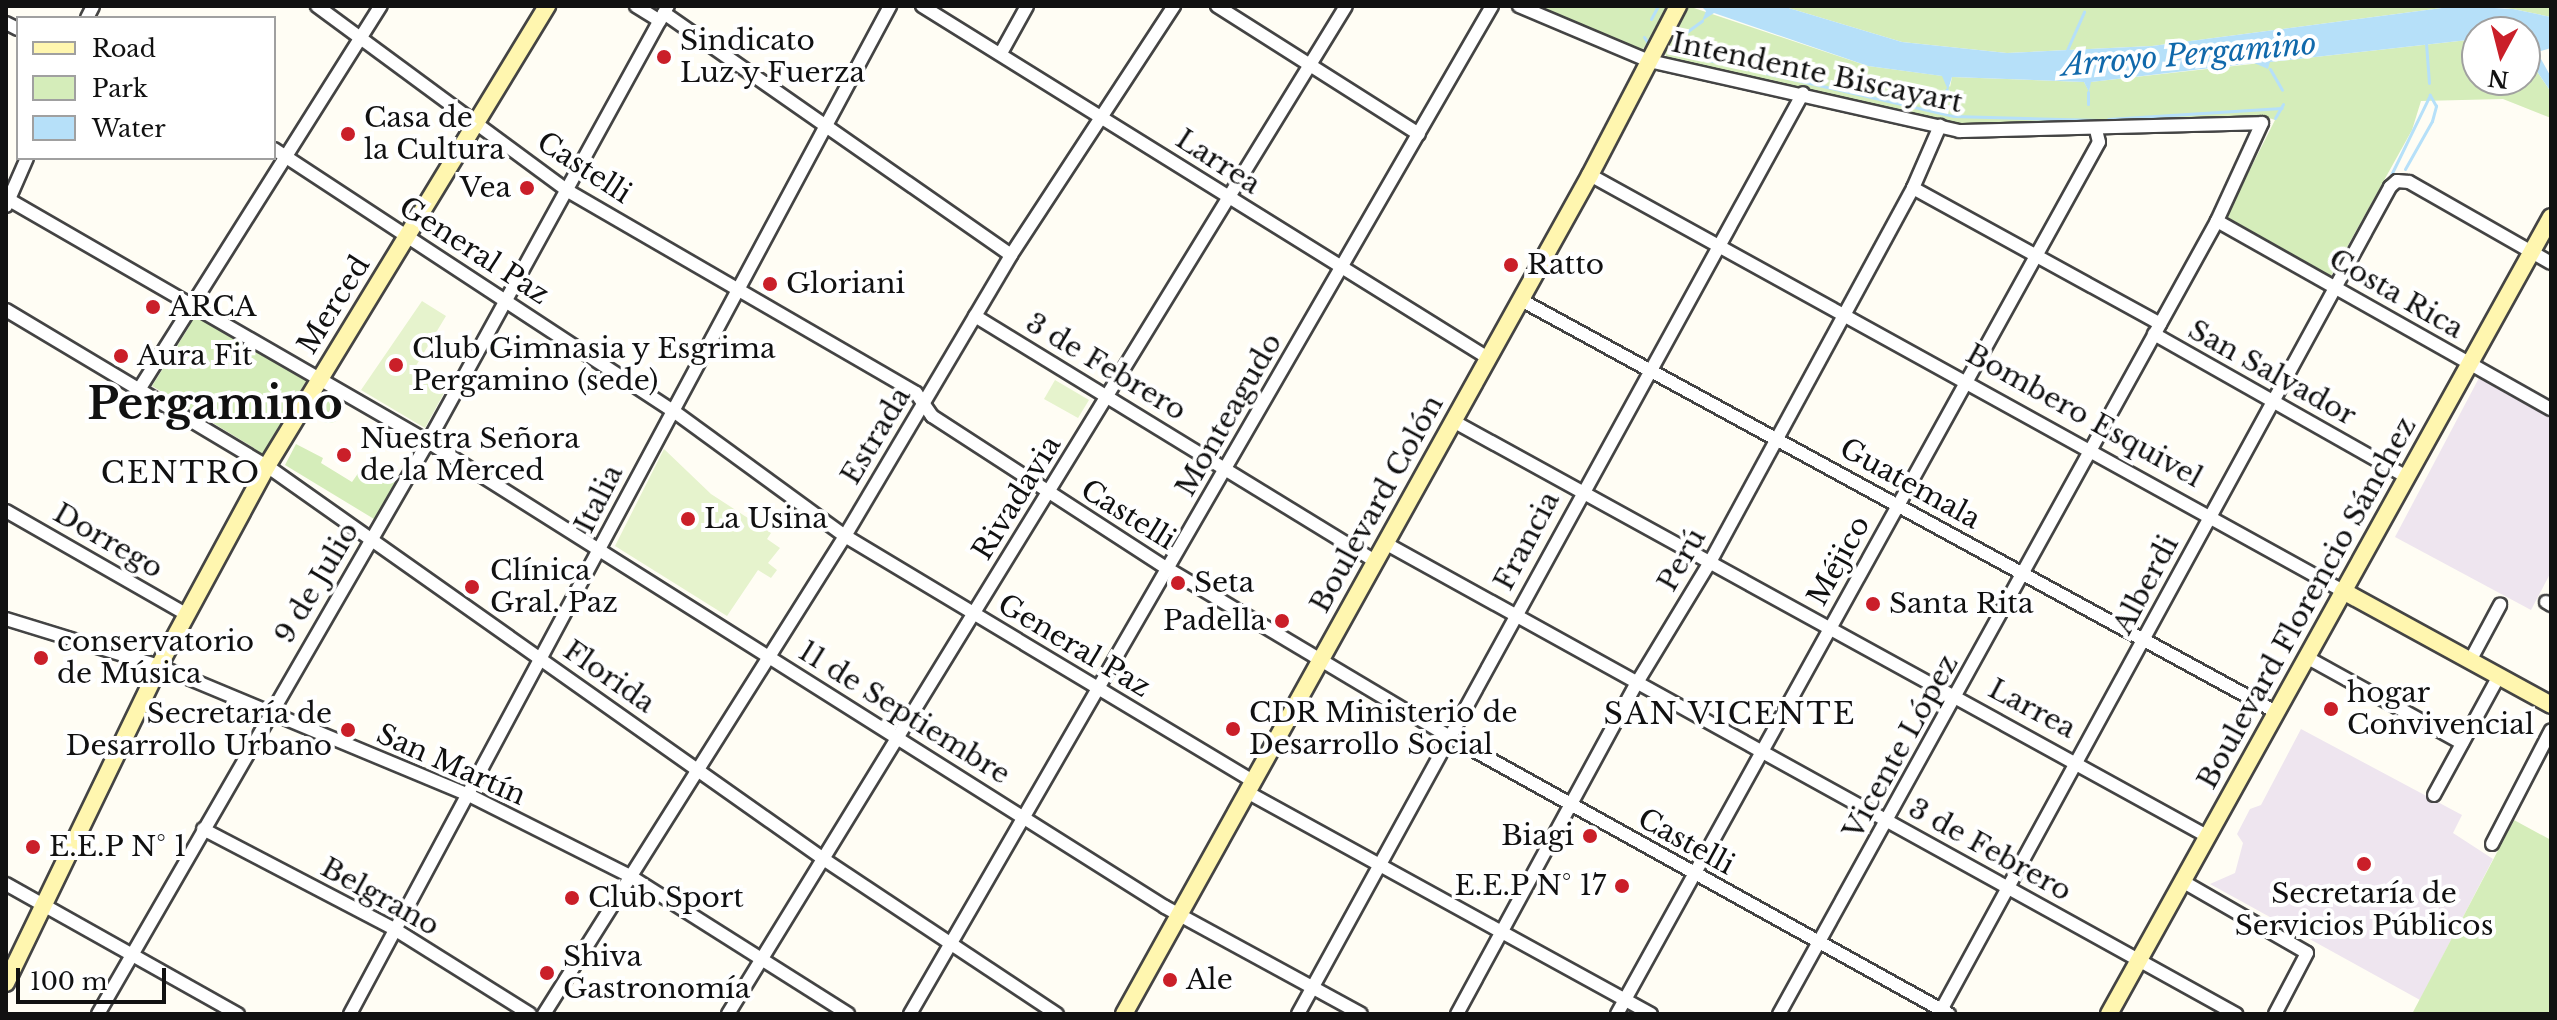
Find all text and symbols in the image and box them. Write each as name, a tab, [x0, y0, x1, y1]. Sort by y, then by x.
legend	[16, 16, 276, 160]
north arrow	[2461, 16, 2541, 96]
place label: Sindicato Luz y Fuerza	[680, 24, 867, 90]
street label: Intendente Biscayart	[1669, 26, 1965, 120]
water label: Arroyo Pergamino	[2060, 26, 2318, 84]
text: Road	[92, 34, 156, 63]
marker: Sindicato Luz y Fuerza	[655, 48, 673, 66]
text: N	[2486, 64, 2510, 93]
text: Park	[92, 74, 148, 103]
place label: Casa de la Cultura	[364, 101, 505, 167]
text: Water	[92, 114, 166, 143]
street label: Larrea	[1170, 122, 1266, 202]
marker: Casa de la Cultura	[339, 125, 357, 143]
street label: Castelli	[531, 125, 637, 211]
place label: Vea	[460, 171, 511, 205]
marker: Vea	[518, 179, 536, 197]
street label: General Paz	[393, 190, 555, 312]
street label: Costa Rica	[2323, 242, 2469, 346]
place label: Ratto	[1527, 248, 1604, 282]
street label: Merced	[291, 250, 377, 360]
marker: Ratto	[1502, 256, 1520, 274]
place label: Gloriani	[786, 267, 905, 301]
marker: Gloriani	[761, 275, 779, 293]
place label: ARCA	[169, 290, 256, 324]
marker: ARCA	[144, 298, 162, 316]
street label: 3 de Febrero	[1020, 306, 1192, 428]
street label: San Salvador	[2182, 313, 2362, 433]
street label: Monteagudo	[1169, 328, 1289, 502]
place label: Club Gimnasia y Esgrima Pergamino (sede)	[412, 332, 777, 398]
street label: Bombero Esquivel	[1960, 337, 2208, 495]
place label: Aura Fit	[137, 339, 253, 373]
marker: Aura Fit	[112, 347, 130, 365]
marker: Club Gimnasia y Esgrima Pergamino (sede)	[387, 356, 405, 374]
district label: Pergamino	[87, 378, 343, 430]
street label: Estrada	[834, 382, 918, 490]
street label: Boulevard Colón	[1303, 390, 1451, 618]
street label: Boulevard Florencio Sánchez	[2191, 411, 2423, 795]
place label: Nuestra Señora de la Merced	[360, 422, 580, 488]
street label: Rivadavia	[966, 430, 1068, 566]
street label: Guatemala	[1834, 432, 1986, 536]
marker: Nuestra Señora de la Merced	[335, 446, 353, 464]
district label: CENTRO	[101, 455, 261, 491]
street label: Italia	[568, 460, 630, 538]
street label: Castelli	[1075, 473, 1181, 557]
street label: Francia	[1487, 486, 1567, 596]
street label: Dorrego	[47, 496, 169, 586]
place label: La Usina	[704, 502, 828, 536]
marker: La Usina	[679, 510, 697, 528]
street label: Méjico	[1801, 510, 1877, 612]
street label: 9 de Julio	[268, 516, 366, 650]
street label: Perú	[1651, 523, 1713, 597]
street label: Alberdi	[2106, 530, 2186, 640]
place label: Clínica Gral. Paz	[490, 554, 618, 620]
place label: Seta	[1194, 566, 1254, 600]
marker: Seta	[1169, 574, 1187, 592]
marker: Clínica Gral. Paz	[461, 576, 483, 598]
street label: General Paz	[992, 587, 1156, 705]
place label: Santa Rita	[1889, 587, 2034, 621]
marker: Santa Rita	[1864, 595, 1882, 613]
place label: Padella	[1163, 604, 1266, 638]
marker: Padella	[1273, 612, 1291, 630]
place label: conservatorio de Música	[57, 625, 254, 691]
street label: Florida	[557, 634, 661, 720]
street label: 11 de Septiembre	[792, 634, 1016, 792]
marker: conservatorio de Música	[32, 649, 50, 667]
street label: Vicente López	[1836, 649, 1966, 845]
street label: Larrea	[1983, 672, 2081, 746]
place label: hogar Convivencial	[2347, 676, 2534, 742]
place label: CDR Ministerio de Desarrollo Social	[1249, 696, 1518, 762]
district label: SAN VICENTE	[1603, 696, 1857, 732]
place label: Secretaría de Desarrollo Urbano	[66, 697, 332, 763]
marker: hogar Convivencial	[2322, 700, 2340, 718]
street label: San Martín	[371, 717, 531, 813]
marker: CDR Ministerio de Desarrollo Social	[1224, 720, 1242, 738]
marker: Secretaría de Desarrollo Urbano	[339, 721, 357, 739]
street label: 3 de Febrero	[1903, 792, 2077, 908]
street label: Castelli	[1632, 802, 1740, 882]
place label: Biagi	[1501, 819, 1574, 853]
marker: Biagi	[1581, 827, 1599, 845]
place label: E.E.P N° 1	[49, 830, 187, 864]
marker: E.E.P N° 1	[24, 838, 42, 856]
street label: Belgrano	[315, 851, 445, 943]
marker: Secretaría de Servicios Públicos	[2355, 855, 2373, 873]
place label: E.E.P N° 17	[1454, 869, 1606, 903]
marker: E.E.P N° 17	[1613, 877, 1631, 895]
place label: Secretaría de Servicios Públicos	[2235, 877, 2493, 943]
place label: Club Sport	[588, 881, 744, 915]
marker: Club Sport	[563, 889, 581, 907]
place label: Shiva Gastronomía	[563, 940, 750, 1006]
scale bar	[20, 952, 170, 1002]
place label: Ale	[1186, 963, 1233, 997]
marker: Shiva Gastronomía	[538, 964, 556, 982]
text: 100 m	[30, 967, 108, 996]
marker: Ale	[1161, 971, 1179, 989]

